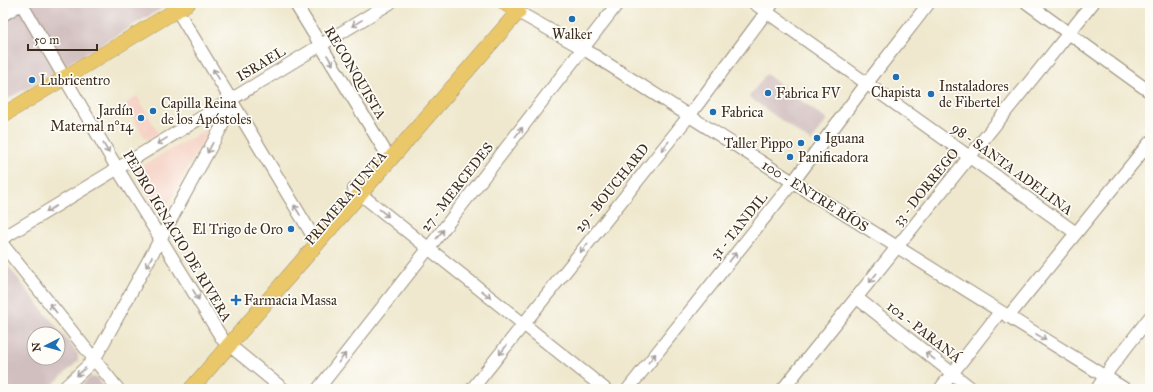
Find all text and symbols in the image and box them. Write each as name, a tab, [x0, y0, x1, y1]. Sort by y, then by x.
marker: Walker	[567, 14, 577, 24]
one-way arrow	[351, 20, 363, 28]
street label: RECONQUISTA	[321, 24, 390, 123]
scale bar	[28, 26, 97, 52]
place label: Walker	[552, 26, 593, 43]
text: 50 m	[34, 33, 59, 47]
street label: ISRAEL	[234, 43, 289, 85]
one-way arrow	[326, 54, 334, 65]
one-way arrow	[212, 68, 220, 80]
place label: Lubricentro	[40, 72, 110, 89]
marker: Chapista	[891, 72, 901, 82]
marker: Lubricentro	[27, 75, 37, 85]
place label: Instaladores de Fibertel	[939, 78, 1009, 111]
place label: Chapista	[871, 84, 921, 101]
place label: Fabrica FV	[776, 85, 842, 102]
marker: Fabrica FV	[763, 88, 773, 98]
marker: Instaladores de Fibertel	[926, 89, 936, 99]
place label: Capilla Reina de los Apóstoles	[161, 95, 251, 128]
place label: Jardín Maternal n°14	[50, 102, 134, 135]
place label: Fabrica	[721, 104, 763, 121]
marker: Capilla Reina de los Apóstoles	[148, 106, 158, 116]
marker: Fabrica	[708, 107, 718, 117]
marker: Jardín Maternal n°14	[136, 113, 146, 123]
street label: 98 - SANTA ADELINA	[948, 119, 1076, 219]
one-way arrow	[515, 126, 524, 137]
place label: Iguana	[825, 130, 864, 147]
marker: Iguana	[812, 133, 822, 143]
place label: Taller Pippo	[724, 135, 793, 152]
one-way arrow	[156, 138, 168, 146]
marker: Taller Pippo	[796, 138, 806, 148]
street label: 27 - MERCEDES	[417, 139, 497, 235]
street label: 29 - BOUCHARD	[571, 140, 653, 236]
one-way arrow	[206, 141, 214, 153]
one-way arrow	[660, 141, 669, 152]
one-way arrow	[102, 142, 110, 154]
street label: 33 - DORREGO	[889, 145, 963, 229]
street label: PEDRO IGNACIO DE RIVERA	[119, 147, 235, 325]
street label: PRIMERA JUNTA	[302, 147, 392, 249]
place label: Panificadora	[798, 149, 868, 166]
marker: Panificadora	[785, 152, 795, 162]
street label: 100 - ENTRE RÍOS	[759, 155, 872, 236]
street label: 31 - TANDIL	[707, 189, 771, 263]
one-way arrow	[45, 205, 57, 213]
one-way arrow	[293, 205, 301, 216]
one-way arrow	[379, 209, 390, 218]
place label: El Trigo de Oro	[192, 221, 283, 238]
marker: El Trigo de Oro	[286, 224, 296, 234]
one-way arrow	[435, 229, 444, 240]
one-way arrow	[579, 243, 588, 254]
one-way arrow	[729, 251, 738, 262]
one-way arrow	[144, 256, 152, 268]
one-way arrow	[869, 272, 877, 283]
one-way arrow	[192, 289, 200, 301]
one-way arrow	[481, 290, 492, 299]
place label: Farmacia Massa	[244, 292, 337, 309]
marker: Farmacia Massa	[231, 295, 241, 305]
street label: 102 - PARANÁ	[883, 296, 966, 367]
one-way arrow	[48, 302, 57, 313]
north arrow	[26, 326, 66, 366]
one-way arrow	[1035, 334, 1047, 342]
text: N	[30, 341, 44, 352]
one-way arrow	[498, 344, 507, 355]
one-way arrow	[925, 352, 936, 360]
one-way arrow	[337, 353, 346, 364]
one-way arrow	[648, 353, 657, 364]
one-way arrow	[76, 367, 86, 377]

